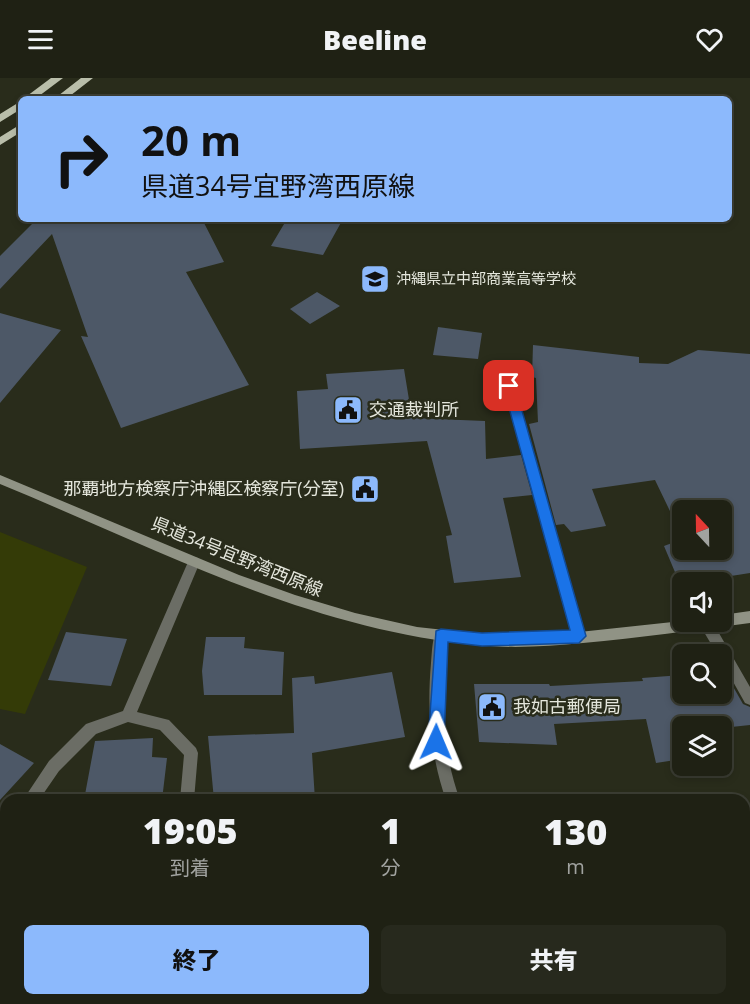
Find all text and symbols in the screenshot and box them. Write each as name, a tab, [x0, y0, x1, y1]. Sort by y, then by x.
text: Beeline	[323, 21, 427, 58]
icon: menu	[24, 23, 57, 56]
icon: heart	[693, 23, 726, 56]
text: 20 m	[141, 111, 241, 168]
icon: right	[42, 120, 120, 198]
text: 県道34号宜野湾西原線	[141, 167, 415, 204]
school or university icon: 沖縄県立中部商業高等学校	[359, 263, 391, 295]
place label: 沖縄県立中部商業高等学校	[396, 268, 576, 288]
pin	[483, 360, 534, 411]
icon: arrive	[492, 369, 525, 402]
public building icon: 交通裁判所	[332, 394, 364, 426]
place label: 交通裁判所	[369, 397, 459, 421]
public building icon: 那覇地方検察庁沖縄区検察庁(分室)	[349, 473, 381, 505]
place label: 那覇地方検察庁沖縄区検察庁(分室)	[63, 476, 344, 500]
north arrow	[672, 500, 732, 560]
map controls	[672, 500, 732, 776]
street label: 県道34号宜野湾西原線	[148, 511, 327, 601]
button: sound	[672, 572, 732, 632]
button: search	[672, 644, 732, 704]
public building icon: 我如古郵便局	[476, 691, 508, 723]
place label: 我如古郵便局	[513, 694, 621, 718]
position arrow	[404, 710, 468, 774]
button: layers	[672, 716, 732, 776]
text: 19:05	[143, 806, 237, 855]
text: 1	[380, 806, 401, 855]
text: 130	[544, 807, 607, 856]
text: m	[566, 853, 585, 880]
text: 到着	[170, 854, 210, 881]
text: 分	[381, 854, 401, 881]
button: 終了	[24, 925, 369, 994]
button: 共有	[381, 925, 726, 994]

